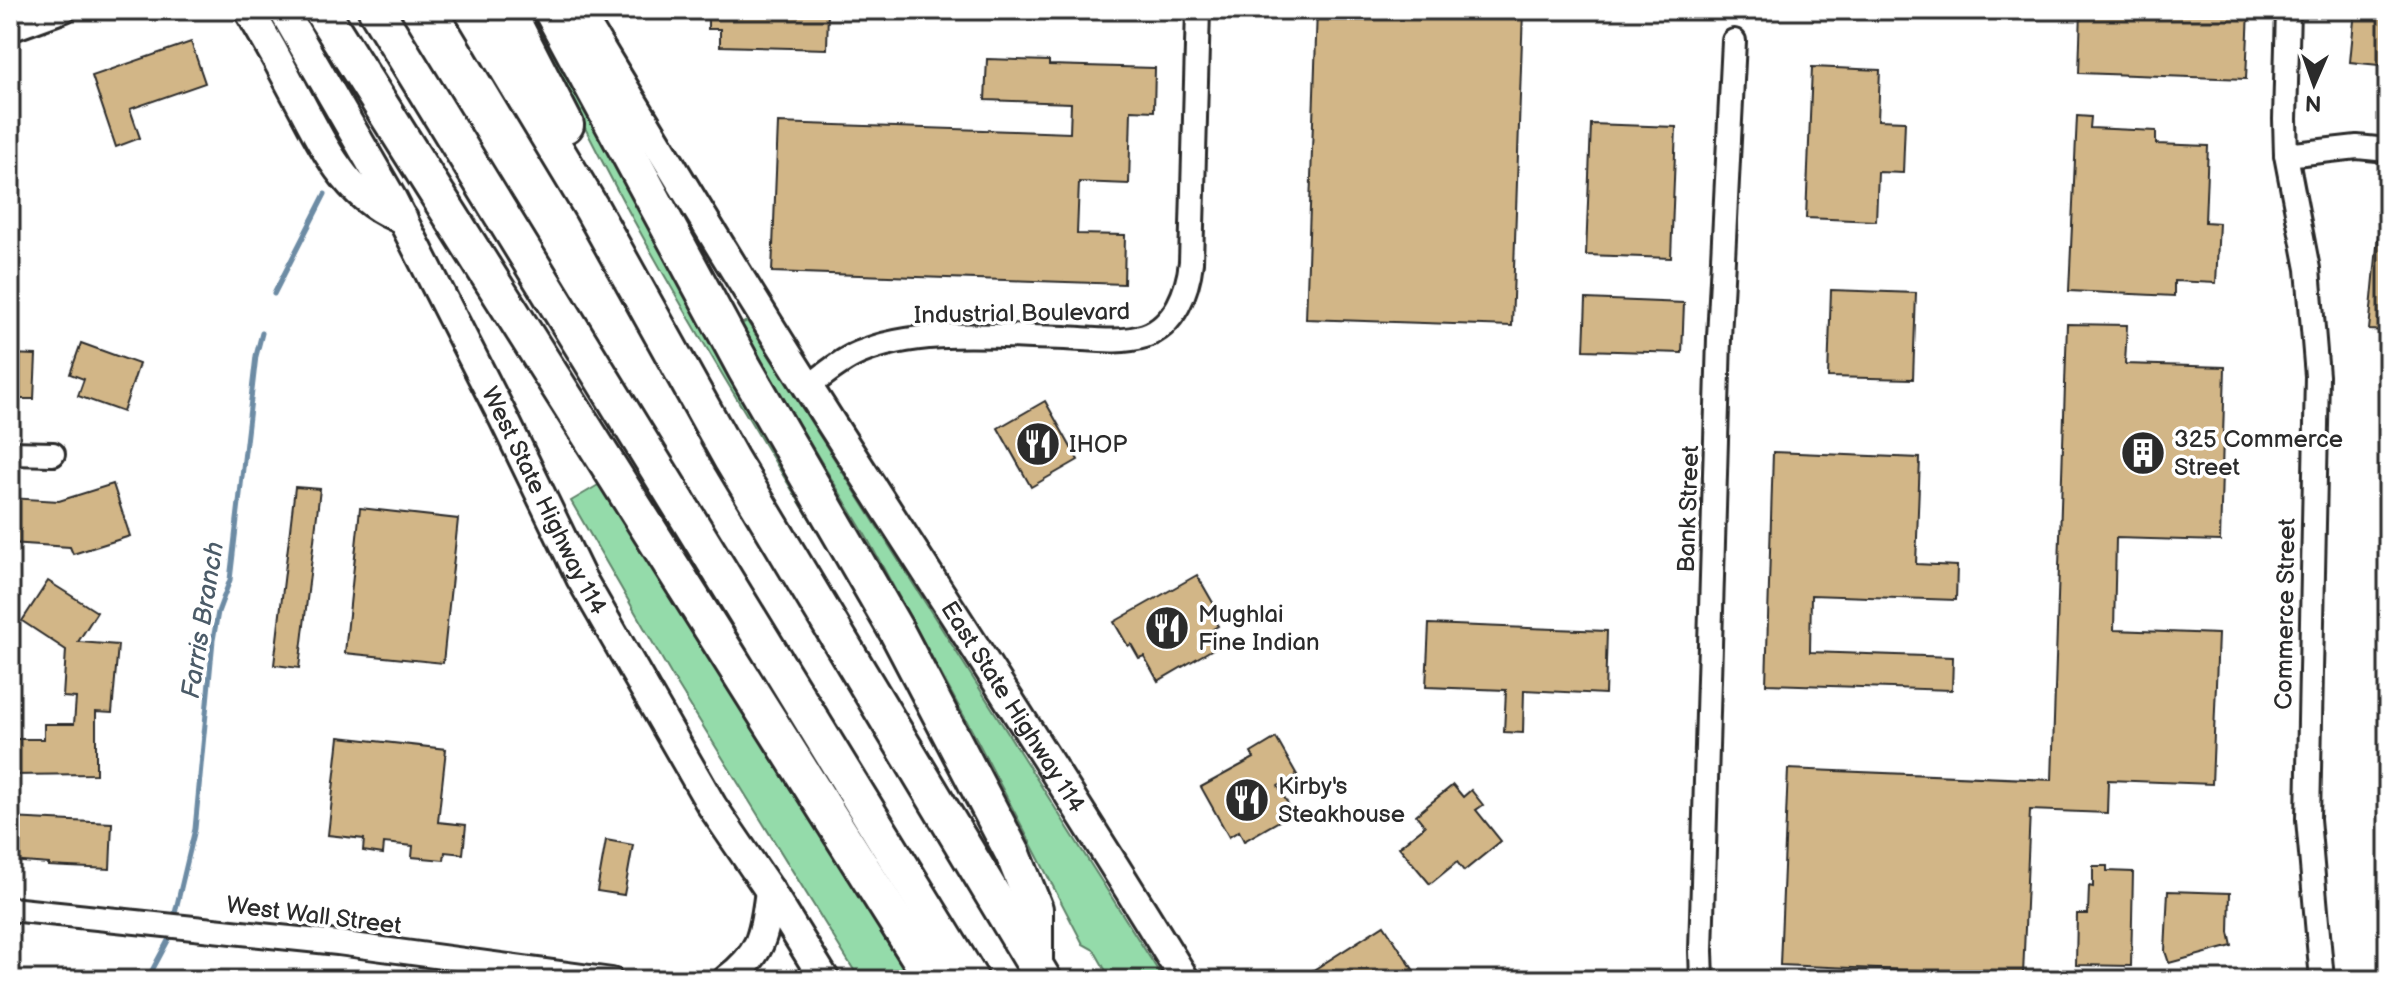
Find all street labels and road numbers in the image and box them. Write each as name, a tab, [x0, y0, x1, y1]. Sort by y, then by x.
street label: Industrial Boulevard	[914, 297, 1130, 330]
street label: West State Highway 114	[475, 382, 613, 620]
street label: Bank Street	[1672, 444, 1705, 573]
street label: Commerce Street	[2269, 517, 2302, 710]
street label: East State Highway 114	[934, 596, 1091, 818]
street label: West Wall Street	[225, 890, 404, 941]

